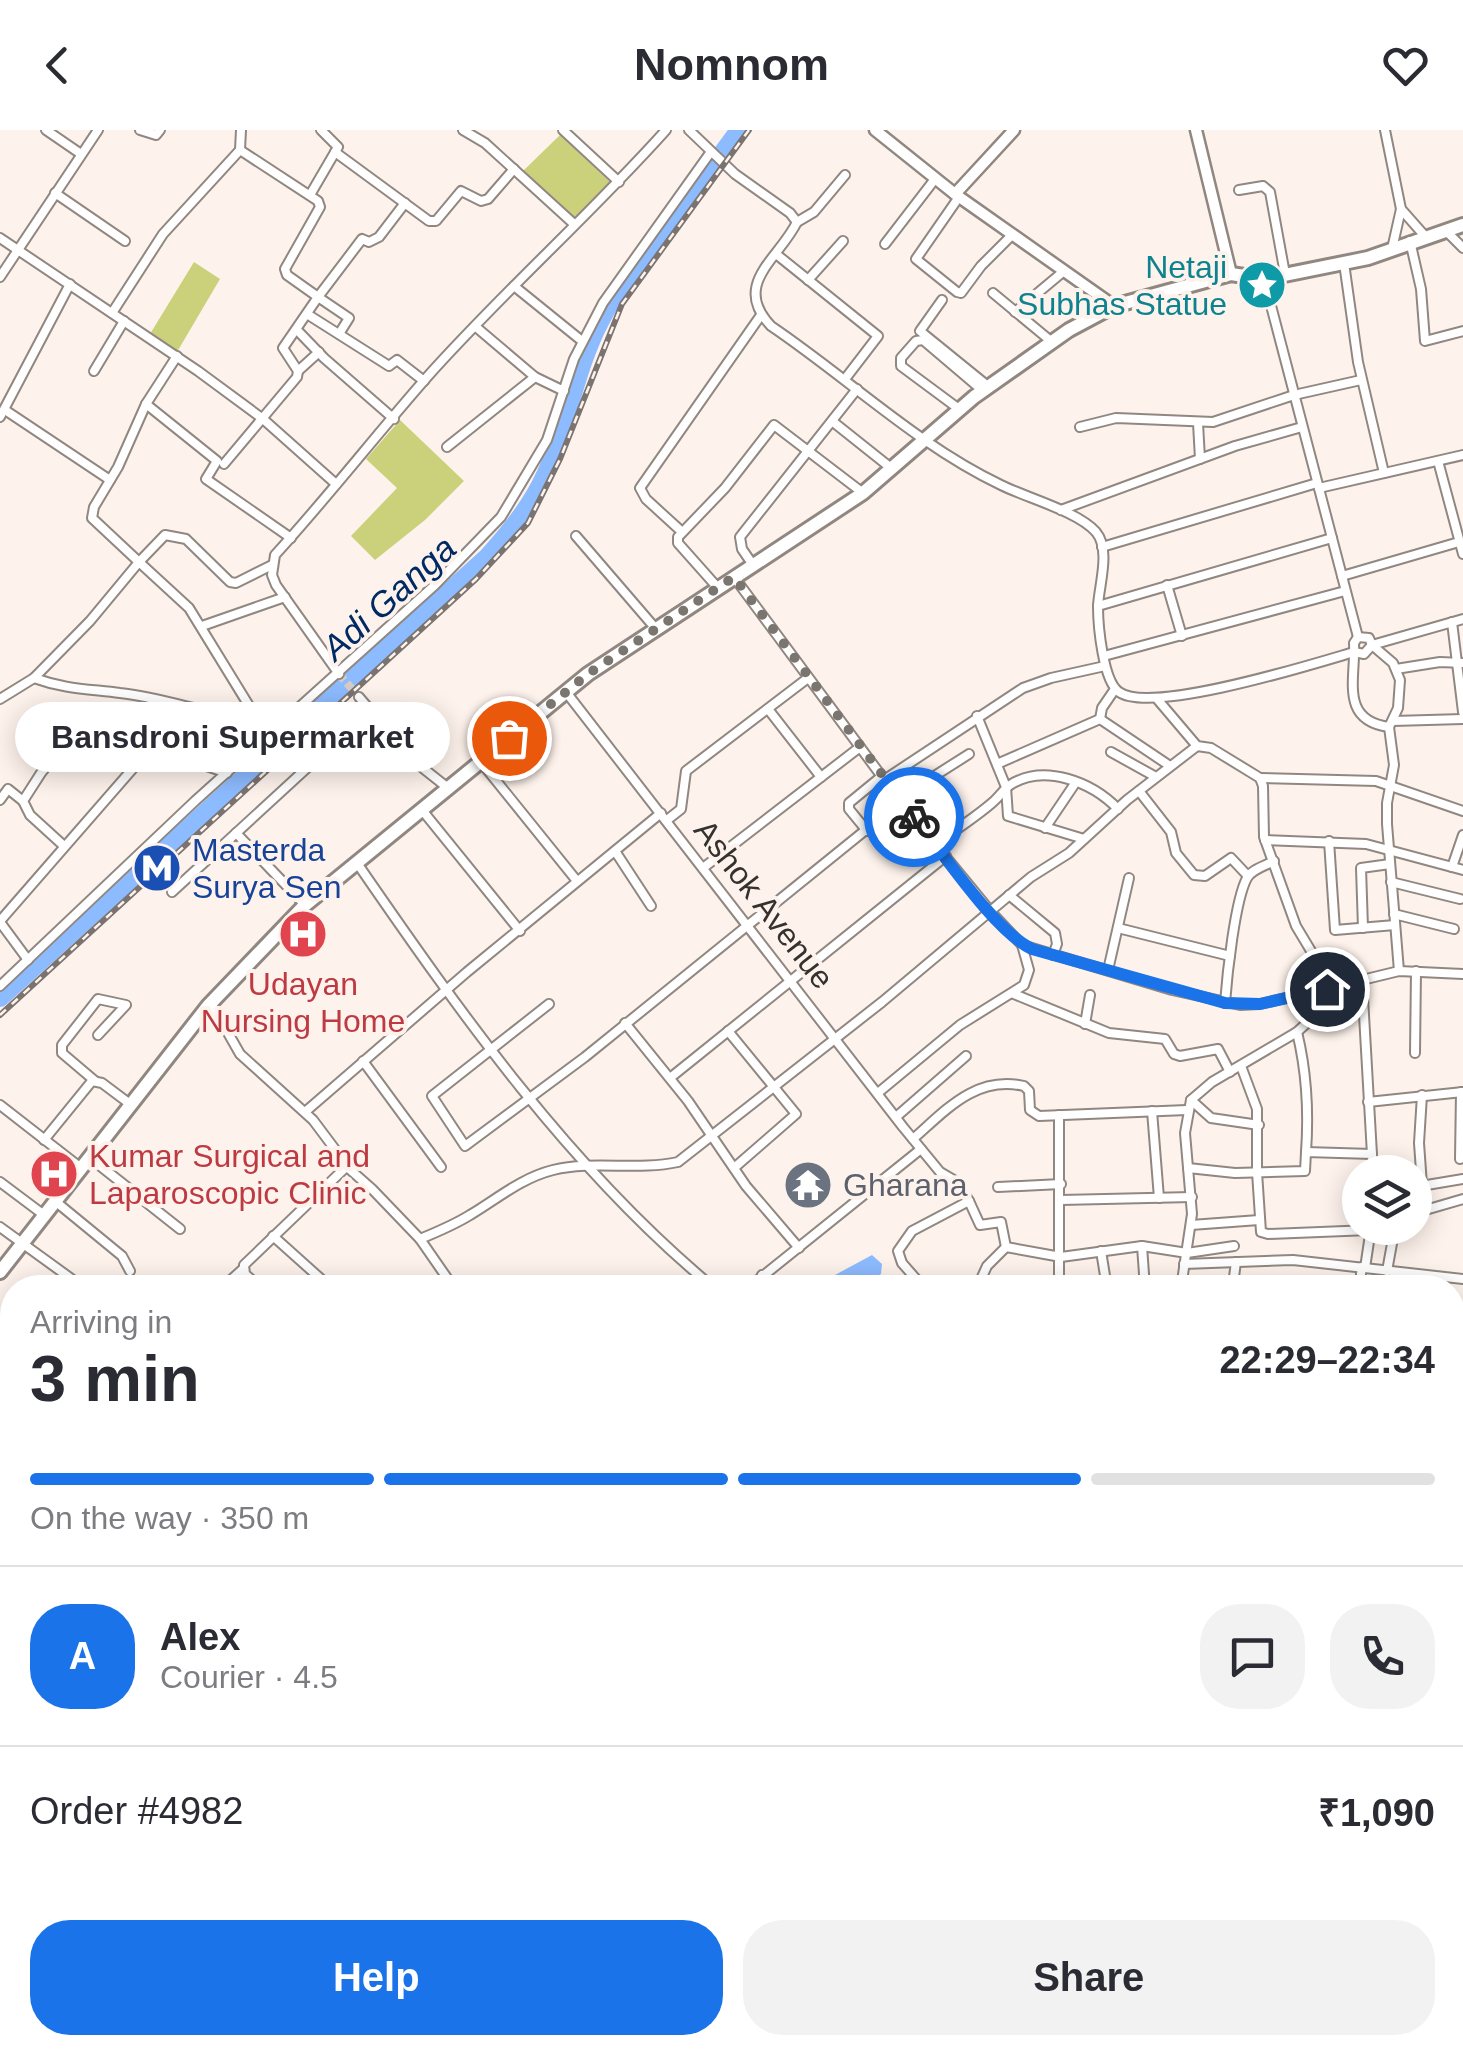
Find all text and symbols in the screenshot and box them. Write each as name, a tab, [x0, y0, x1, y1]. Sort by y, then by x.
icon: back	[30, 38, 85, 93]
icon: heart	[1378, 38, 1433, 93]
text: Nomnom	[634, 39, 829, 90]
place label: Netaji Subhas Statue	[1017, 249, 1227, 322]
place icon: Netaji Subhas Statue	[1236, 259, 1288, 311]
water label: Adi Ganga	[313, 528, 463, 669]
pin	[467, 696, 552, 781]
callout: Bansdroni Supermarket	[14, 703, 449, 773]
icon: bag	[482, 711, 537, 766]
text: Bansdroni Supermarket	[51, 719, 414, 755]
courier	[864, 767, 964, 867]
icon: bike	[887, 790, 942, 845]
street label: Ashok Avenue	[687, 813, 841, 995]
place label: Masterda Surya Sen	[192, 832, 341, 905]
metro station icon: Masterda Surya Sen	[131, 842, 183, 894]
hospital icon: Udayan Nursing Home	[277, 908, 329, 960]
pin	[1285, 947, 1370, 1032]
icon: home	[1300, 962, 1355, 1017]
place label: Udayan Nursing Home	[201, 966, 405, 1039]
place label: Kumar Surgical and Laparoscopic Clinic	[89, 1138, 370, 1211]
hospital icon: Kumar Surgical and Laparoscopic Clinic	[28, 1148, 80, 1200]
map controls	[1342, 1155, 1432, 1245]
button: layers	[1342, 1155, 1432, 1245]
temple icon: Gharana	[782, 1159, 834, 1211]
place label: Gharana	[843, 1167, 968, 1203]
text: Arriving in	[30, 1304, 172, 1340]
text: 22:29–22:34	[1219, 1339, 1435, 1381]
text: 3 min	[30, 1342, 200, 1415]
text: On the way · 350 m	[30, 1500, 309, 1536]
button: chat	[1200, 1604, 1305, 1709]
button: phone	[1330, 1604, 1435, 1709]
text: Alex	[160, 1616, 240, 1658]
text: A	[69, 1635, 96, 1677]
text: Courier · 4.5	[160, 1659, 338, 1695]
text: Order #4982	[30, 1790, 243, 1832]
text: ₹1,090	[1318, 1792, 1435, 1834]
button: Help	[30, 1920, 723, 2035]
button: Share	[743, 1920, 1435, 2035]

